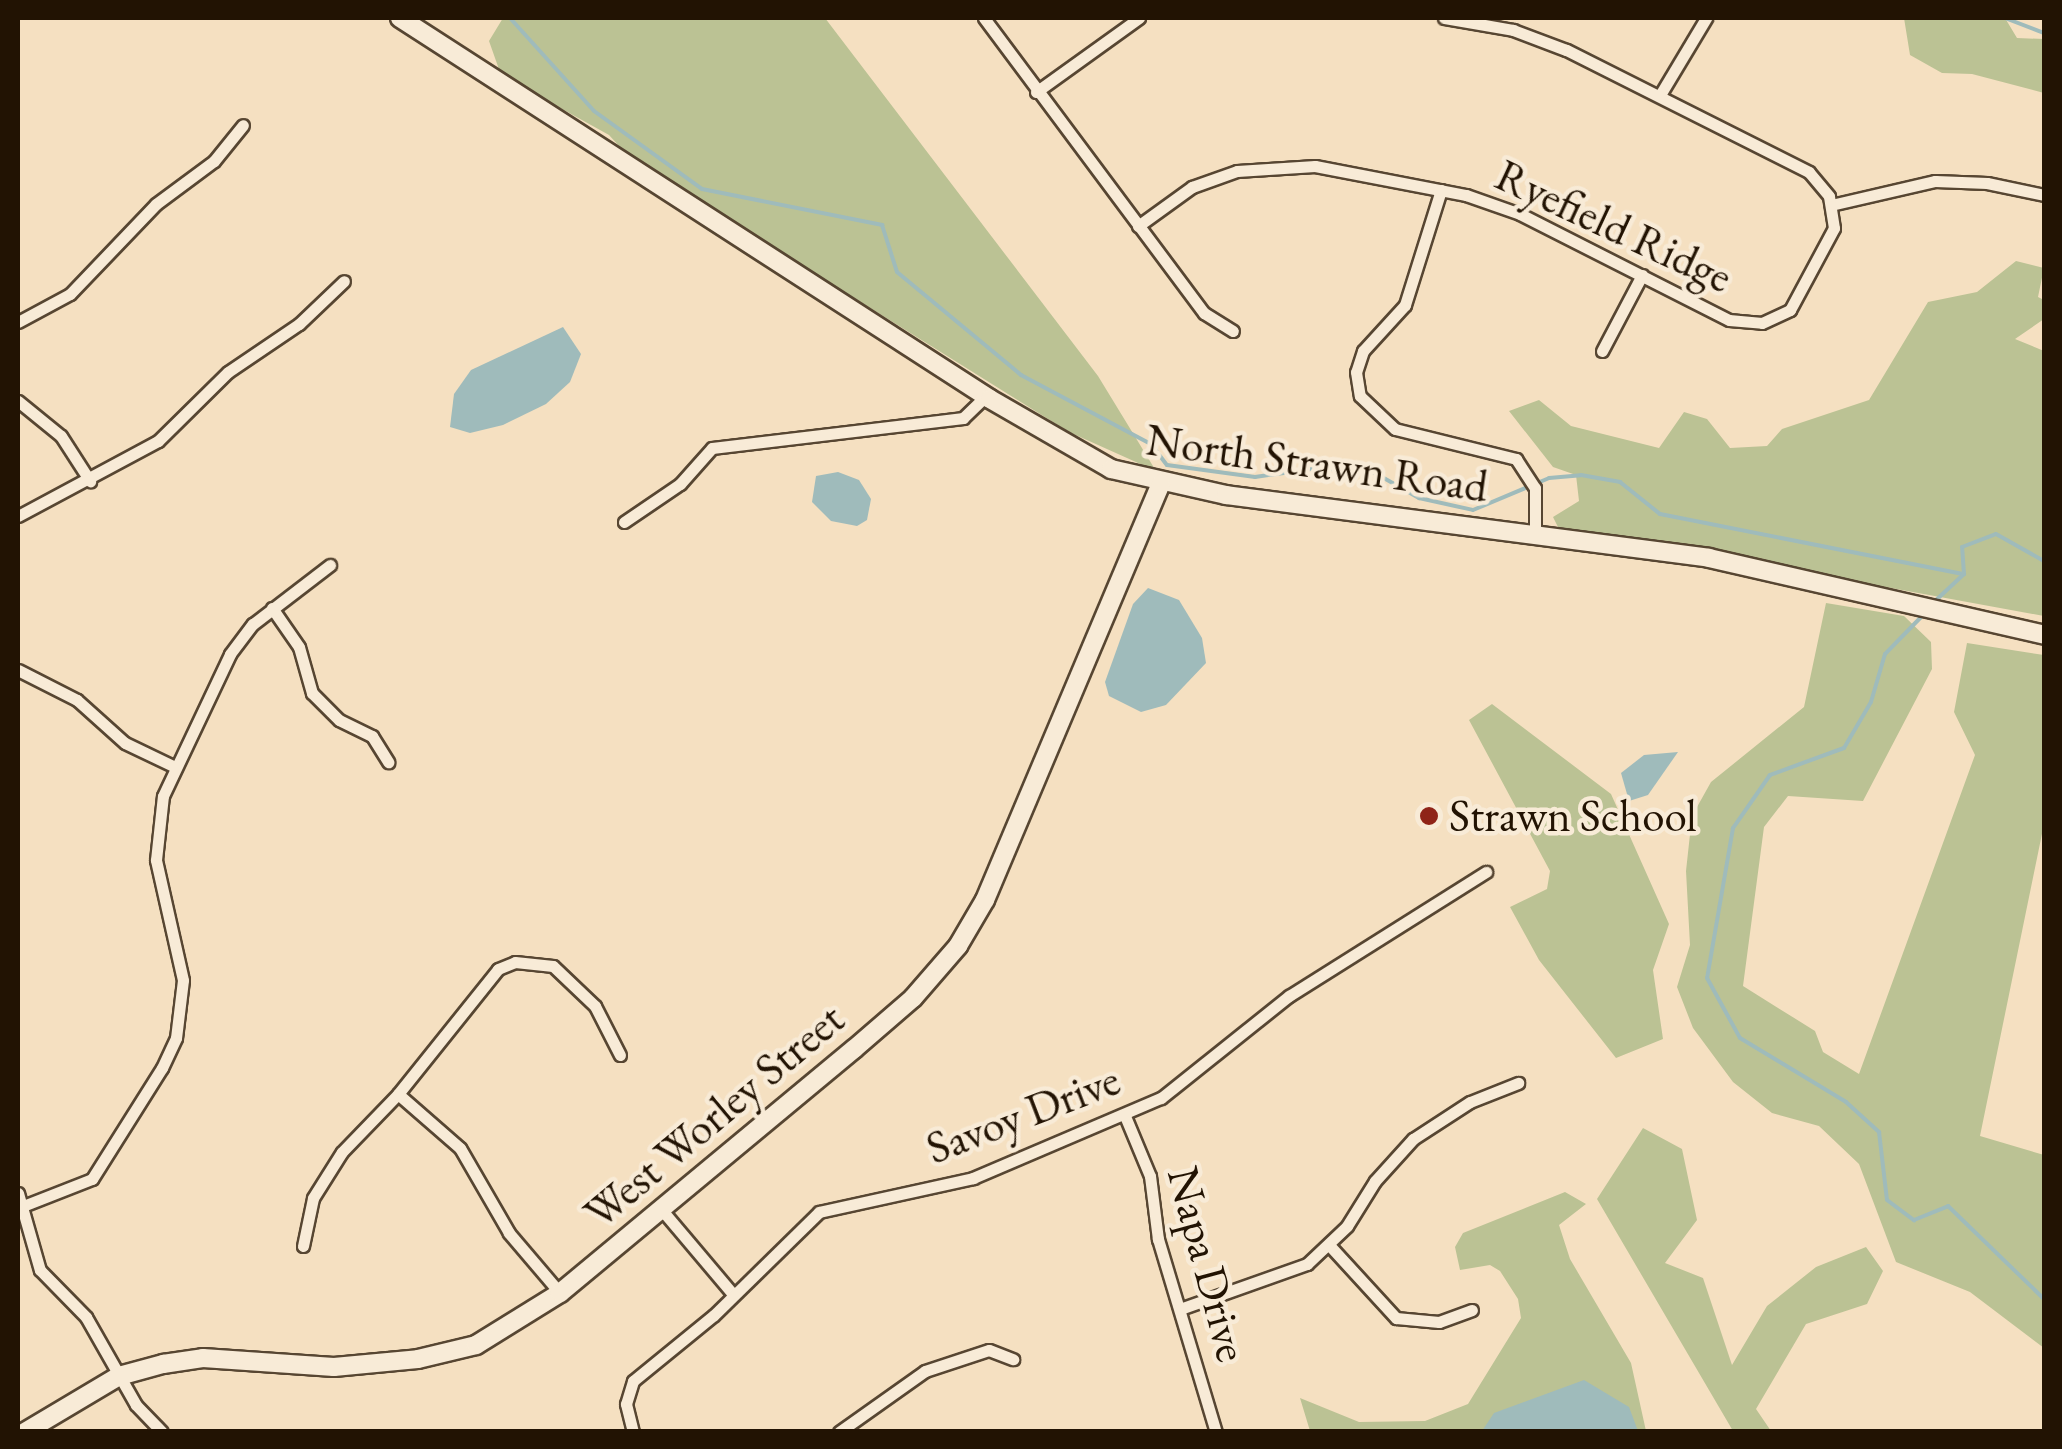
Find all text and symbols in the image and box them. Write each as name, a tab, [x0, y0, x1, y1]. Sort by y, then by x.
street label: Ryefield Ridge	[1487, 148, 1741, 304]
street label: North Strawn Road	[1143, 412, 1491, 514]
place label: Strawn School	[1449, 789, 1697, 843]
marker: Strawn School	[1418, 805, 1440, 827]
street label: West Worley Street	[573, 992, 855, 1240]
street label: Savoy Drive	[919, 1053, 1127, 1175]
street label: Napa Drive	[1156, 1161, 1260, 1367]

